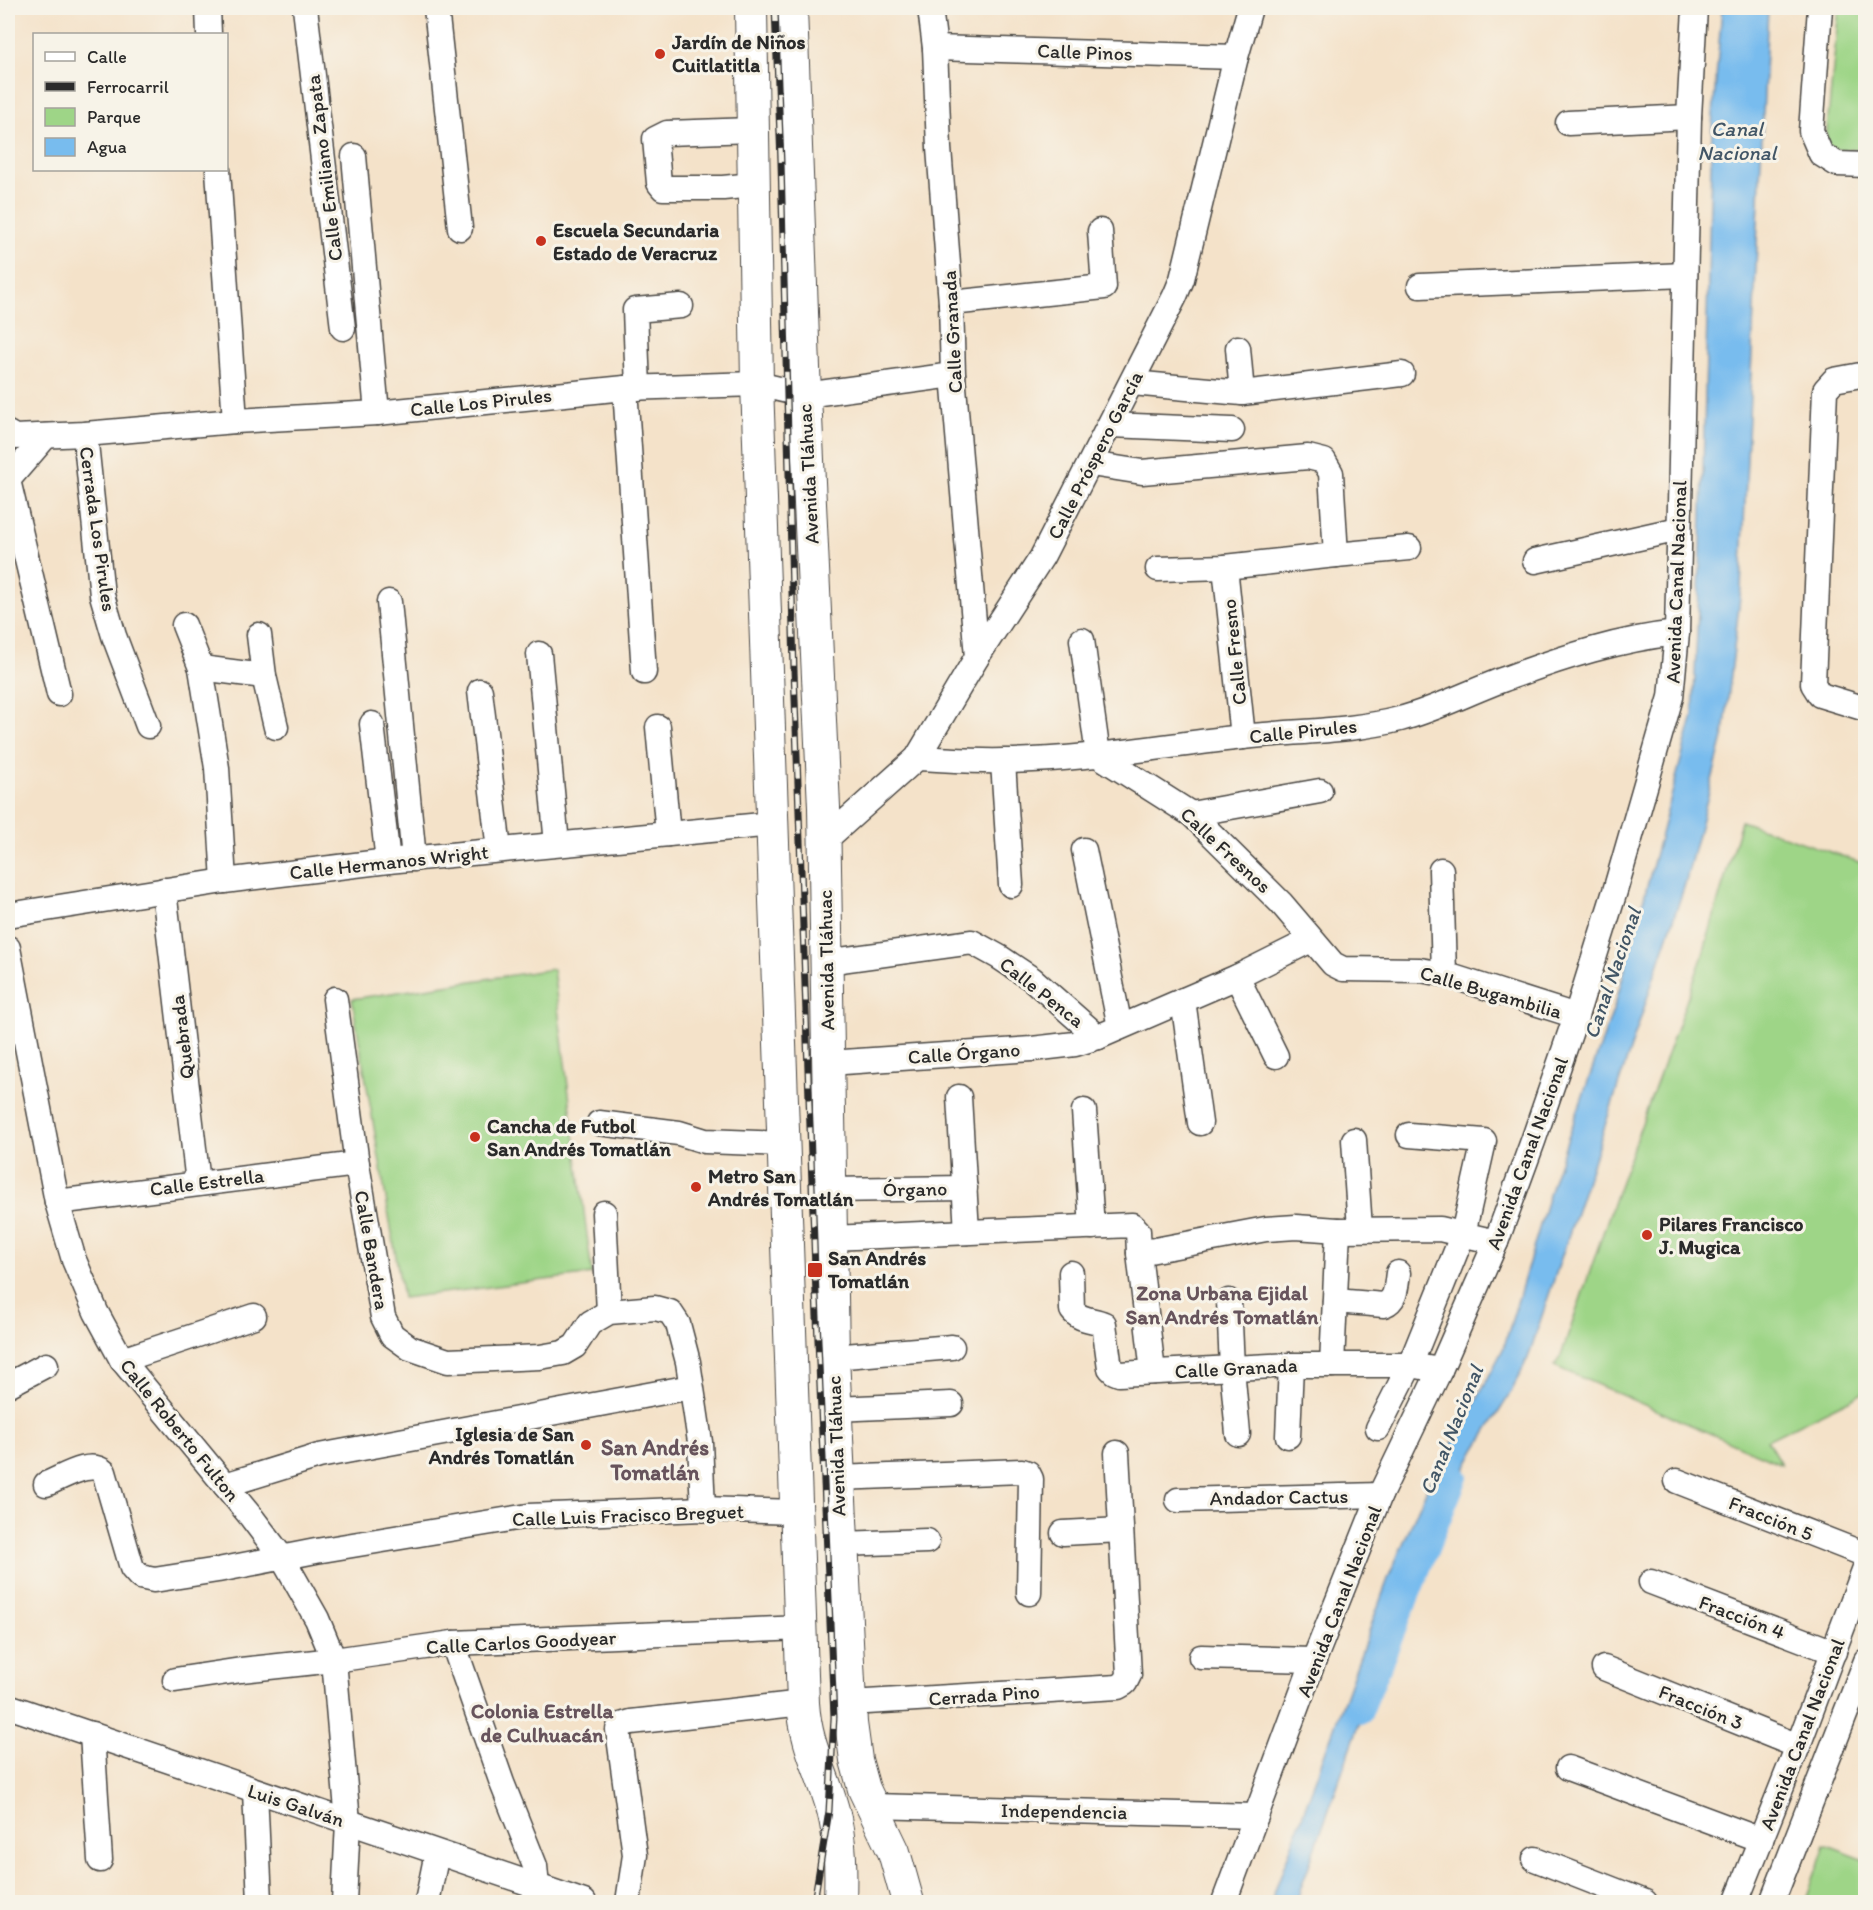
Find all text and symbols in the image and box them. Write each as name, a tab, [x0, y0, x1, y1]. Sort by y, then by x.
place label: Jardín de Niños Cuitlatitla	[671, 30, 805, 77]
legend	[33, 33, 228, 171]
street label: Calle Pinos	[1037, 38, 1133, 66]
text: Calle	[87, 46, 127, 68]
marker: Jardín de Niños Cuitlatitla	[653, 47, 667, 61]
street label: Calle Emiliano Zapata	[301, 73, 347, 263]
text: Ferrocarril	[87, 76, 169, 98]
text: Parque	[87, 106, 141, 128]
water label: Canal Nacional	[1697, 116, 1779, 165]
text: Agua	[87, 136, 127, 158]
place label: Escuela Secundaria Estado de Veracruz	[553, 218, 719, 265]
marker: Escuela Secundaria Estado de Veracruz	[534, 234, 548, 248]
street label: Calle Granada	[937, 270, 967, 394]
street label: Calle Próspero García	[1042, 366, 1148, 543]
street label: Calle Los Pirules	[409, 383, 553, 421]
street label: Avenida Tláhuac	[792, 403, 824, 545]
street label: Cerrada Los Pirules	[75, 445, 121, 613]
street label: Avenida Canal Nacional	[1660, 480, 1692, 684]
street label: Calle Fresno	[1217, 598, 1251, 706]
street label: Calle Pirules	[1248, 713, 1358, 749]
street label: Calle Fresnos	[1176, 802, 1276, 898]
street label: Calle Hermanos Wright	[288, 840, 490, 884]
street label: Avenida Tláhuac	[813, 889, 839, 1031]
water label: Canal Nacional	[1578, 902, 1647, 1042]
street label: Calle Penca	[995, 952, 1090, 1033]
street label: Calle Bugambilia	[1417, 960, 1565, 1024]
street label: Quebrada	[165, 993, 199, 1080]
street label: Calle Órgano	[907, 1037, 1021, 1069]
street label: Avenida Canal Nacional	[1481, 1053, 1573, 1253]
place label: Cancha de Futbol San Andrés Tomatlán	[487, 1114, 671, 1161]
marker: Cancha de Futbol San Andrés Tomatlán	[468, 1130, 482, 1144]
street label: Calle Estrella	[148, 1163, 266, 1201]
place label: Metro San Andrés Tomatlán	[707, 1164, 854, 1211]
street label: Órgano	[883, 1176, 947, 1202]
marker: Metro San Andrés Tomatlán	[689, 1180, 703, 1194]
street label: Calle Bandera	[350, 1188, 394, 1312]
place label: Pilares Francisco J. Mugica	[1658, 1212, 1803, 1260]
marker: Pilares Francisco J. Mugica	[1640, 1228, 1654, 1242]
place label: San Andrés Tomatlán	[827, 1246, 926, 1293]
marker: San Andrés Tomatlán	[806, 1261, 824, 1279]
district label: Zona Urbana Ejidal San Andrés Tomatlán	[1126, 1280, 1319, 1329]
street label: Calle Granada	[1174, 1353, 1298, 1383]
street label: Calle Roberto Fulton	[115, 1354, 245, 1506]
water label: Canal Nacional	[1414, 1360, 1489, 1498]
street label: Avenida Tláhuac	[822, 1375, 850, 1517]
place label: Iglesia de San Andrés Tomatlán	[428, 1422, 574, 1469]
district label: San Andrés Tomatlán	[601, 1434, 709, 1486]
marker: Iglesia de San Andrés Tomatlán	[579, 1438, 593, 1452]
street label: Andador Cactus	[1210, 1484, 1349, 1510]
street label: Fracción 5	[1725, 1490, 1817, 1546]
street label: Calle Luis Fracisco Breguet	[512, 1499, 744, 1531]
street label: Avenida Canal Nacional	[1291, 1501, 1387, 1700]
street label: Fracción 4	[1696, 1590, 1788, 1644]
street label: Calle Carlos Goodyear	[425, 1625, 617, 1659]
street label: Avenida Canal Nacional	[1754, 1634, 1850, 1833]
street label: Cerrada Pino	[928, 1679, 1040, 1711]
street label: Fracción 3	[1655, 1679, 1747, 1735]
district label: Colonia Estrella de Culhuacán	[471, 1698, 614, 1747]
street label: Luis Galván	[245, 1778, 347, 1832]
street label: Independencia	[1001, 1798, 1128, 1824]

